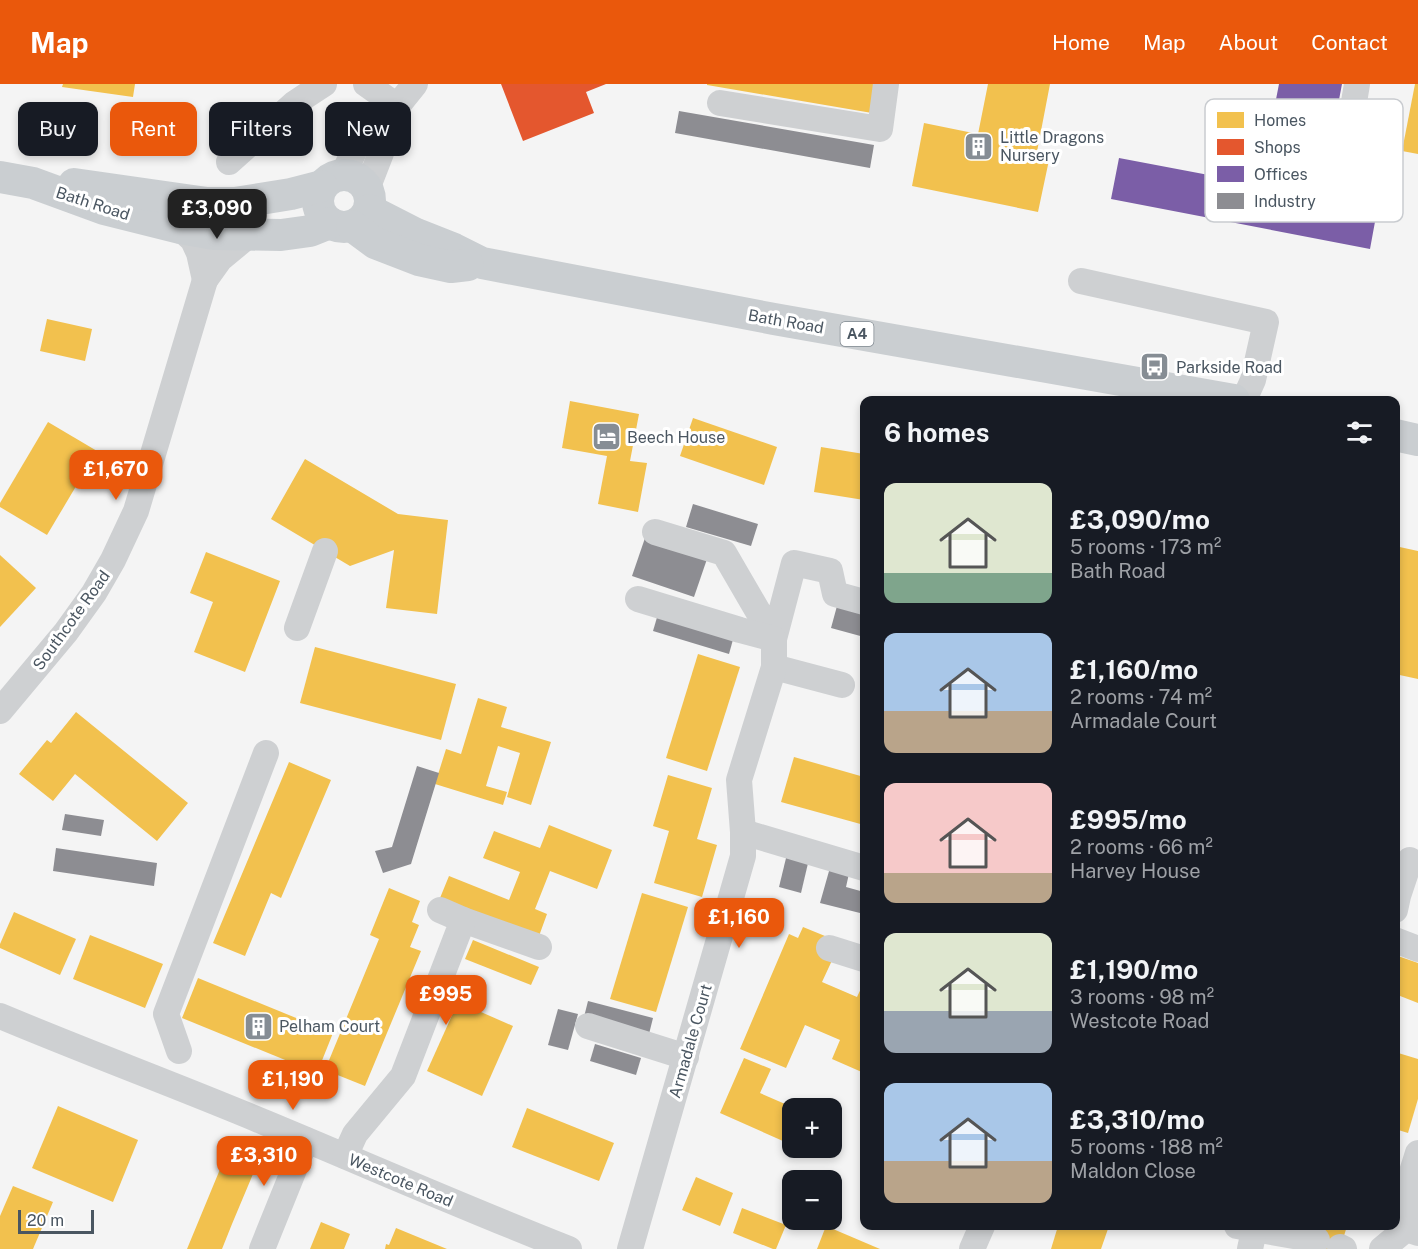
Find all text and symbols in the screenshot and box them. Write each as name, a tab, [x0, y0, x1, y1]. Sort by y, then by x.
text: Map	[30, 26, 89, 59]
text: Home	[1052, 30, 1110, 55]
text: Map	[1143, 30, 1186, 55]
text: About	[1219, 30, 1278, 55]
text: Contact	[1311, 30, 1388, 55]
legend	[1205, 99, 1403, 222]
chip: Buy	[18, 102, 98, 156]
chip: Rent	[110, 102, 197, 156]
chip: Filters	[209, 102, 313, 156]
chip: New	[325, 102, 411, 156]
text: Homes	[1254, 111, 1306, 130]
place label: Little Dragons Nursery	[1000, 128, 1104, 165]
building icon: Little Dragons Nursery	[963, 130, 995, 162]
text: Shops	[1254, 138, 1301, 157]
text: Offices	[1254, 165, 1308, 184]
street label: Bath Road	[54, 183, 132, 224]
pin: £3,090	[168, 189, 266, 240]
text: Industry	[1254, 192, 1316, 211]
text: £3,090	[182, 196, 252, 220]
street label: Bath Road	[747, 305, 825, 337]
road number: A4	[840, 322, 874, 346]
bus stop icon: Parkside Road	[1139, 351, 1171, 383]
place label: Parkside Road	[1176, 358, 1282, 377]
icon: filters	[1343, 416, 1376, 449]
text: 6 homes	[884, 417, 989, 448]
hotel icon: Beech House	[590, 421, 622, 453]
place label: Beech House	[627, 428, 725, 447]
pin: £1,670	[67, 450, 165, 501]
text: £1,670	[83, 457, 149, 481]
text: £3,090/mo	[1070, 504, 1210, 535]
icon: home	[932, 507, 1004, 579]
text: 5 rooms · 173 m²	[1070, 535, 1221, 559]
text: Bath Road	[1070, 559, 1166, 583]
street label: Southcote Road	[29, 567, 114, 674]
text: £1,160/mo	[1070, 654, 1198, 685]
icon: home	[932, 657, 1004, 729]
text: 2 rooms · 74 m²	[1070, 685, 1212, 709]
text: Armadale Court	[1070, 709, 1217, 733]
text: £995/mo	[1070, 804, 1187, 835]
icon: home	[932, 807, 1004, 879]
text: 2 rooms · 66 m²	[1070, 835, 1213, 859]
text: Harvey House	[1070, 859, 1201, 883]
pin: £1,160	[690, 898, 788, 949]
text: £1,160	[708, 905, 770, 929]
text: £1,190/mo	[1070, 954, 1198, 985]
icon: home	[932, 957, 1004, 1029]
pin: £995	[410, 975, 482, 1026]
text: £995	[420, 982, 472, 1006]
street label: Armadale Court	[665, 982, 716, 1100]
text: 3 rooms · 98 m²	[1070, 985, 1214, 1009]
text: Westcote Road	[1070, 1009, 1209, 1033]
building icon: Pelham Court	[242, 1010, 274, 1042]
place label: Pelham Court	[279, 1017, 380, 1036]
pin: £1,190	[244, 1060, 342, 1111]
text: £1,190	[262, 1067, 324, 1091]
map controls	[782, 1098, 842, 1230]
button: +	[782, 1098, 842, 1158]
text: £3,310/mo	[1070, 1104, 1205, 1135]
icon: home	[932, 1107, 1004, 1179]
text: 5 rooms · 188 m²	[1070, 1135, 1223, 1159]
pin: £3,310	[215, 1136, 313, 1187]
text: £3,310	[231, 1143, 297, 1167]
street label: Westcote Road	[346, 1150, 456, 1211]
text: Maldon Close	[1070, 1159, 1196, 1183]
button: −	[782, 1170, 842, 1230]
scale bar	[18, 1207, 94, 1234]
text: 20 m	[27, 1211, 64, 1230]

